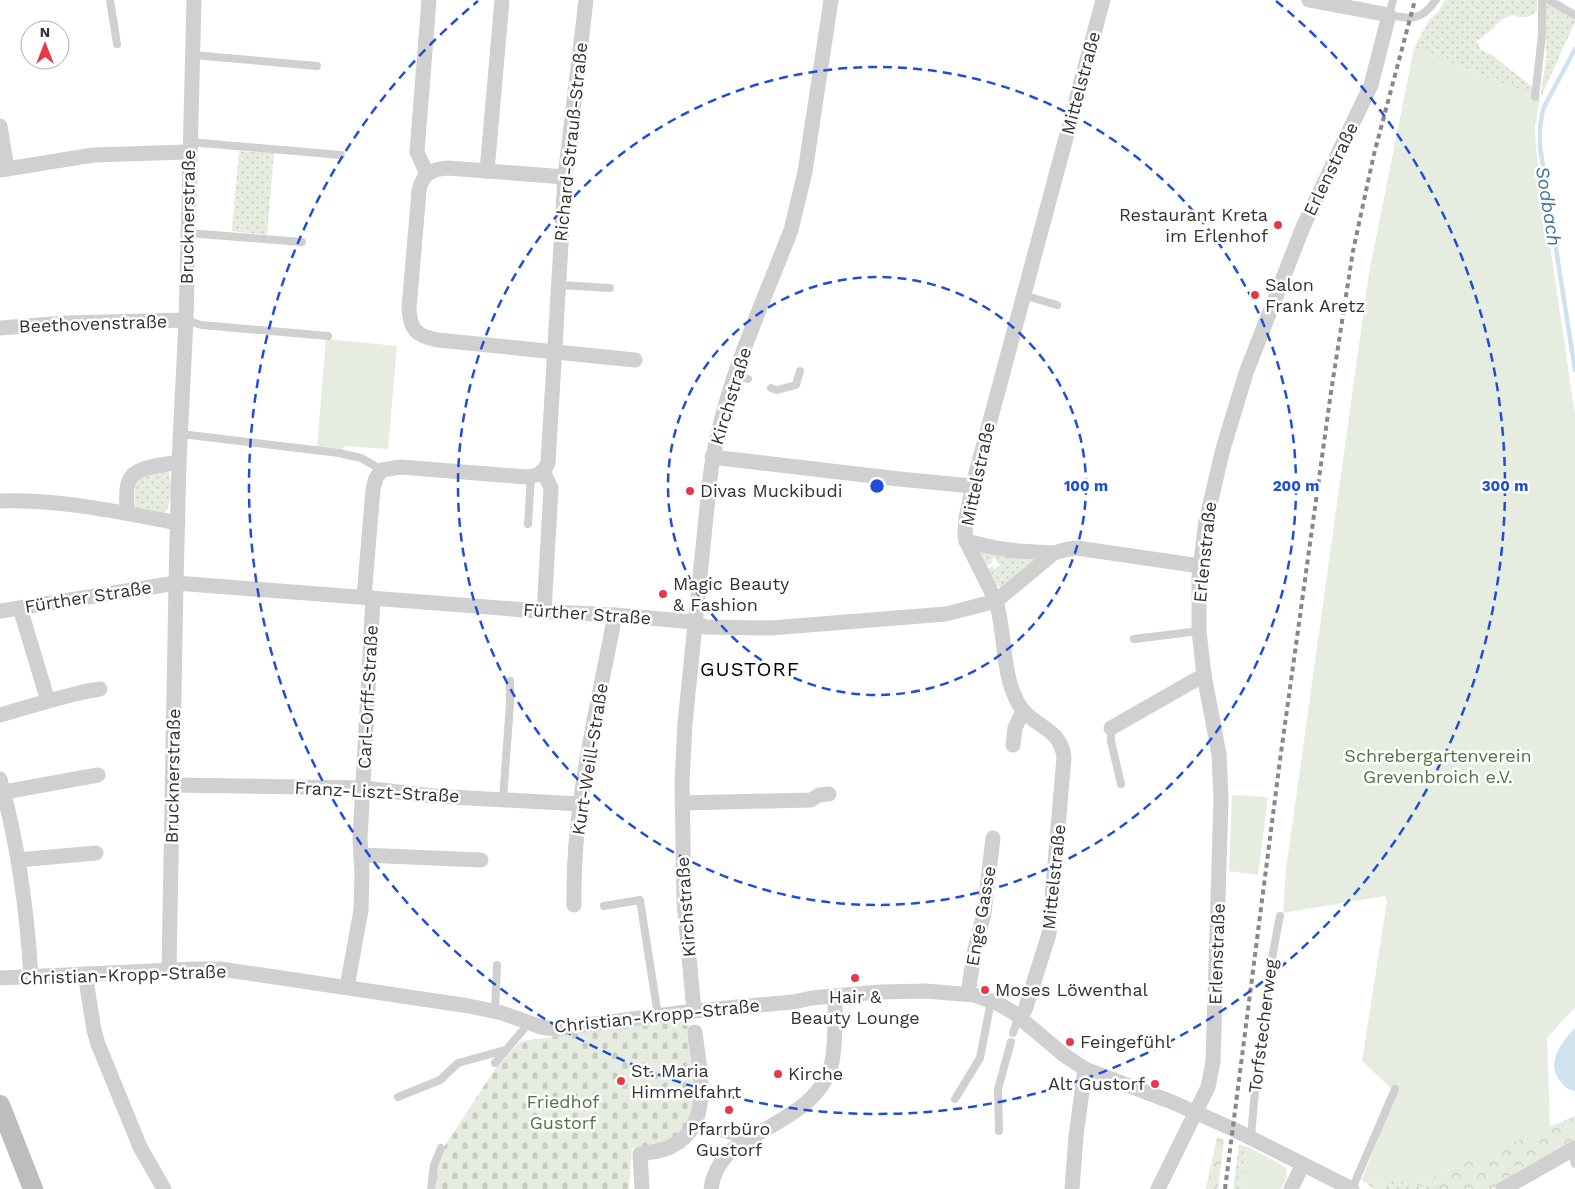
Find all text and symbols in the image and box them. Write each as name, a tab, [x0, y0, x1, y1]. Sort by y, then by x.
north arrow	[20, 20, 70, 70]
text: N	[40, 24, 50, 40]
street label: Mittelstraße	[1057, 29, 1104, 137]
street label: Richard-Strauß-Straße	[550, 41, 591, 243]
street label: Erlenstraße	[1299, 118, 1362, 219]
street label: Brucknerstraße	[176, 149, 199, 285]
water label: Sodbach	[1531, 165, 1566, 247]
place label: Restaurant Kreta im Erlenhof	[1119, 204, 1268, 246]
marker: Restaurant Kreta im Erlenhof	[1272, 219, 1284, 231]
place label: Salon Frank Aretz	[1265, 274, 1365, 316]
marker: Salon Frank Aretz	[1249, 289, 1261, 301]
street label: Beethovenstraße	[18, 310, 168, 337]
street label: Kirchstraße	[706, 345, 755, 447]
street label: Mittelstraße	[956, 420, 999, 528]
centre of rings	[868, 477, 886, 495]
text: 100 m	[1064, 477, 1108, 495]
text: 200 m	[1273, 477, 1319, 495]
text: 300 m	[1482, 477, 1528, 495]
place label: Divas Muckibudi	[700, 480, 843, 501]
marker: Divas Muckibudi	[684, 485, 696, 497]
street label: Erlenstraße	[1189, 500, 1220, 604]
place label: Magic Beauty & Fashion	[673, 573, 790, 615]
street label: Fürther Straße	[23, 576, 153, 617]
marker: Magic Beauty & Fashion	[657, 588, 669, 600]
street label: Fürther Straße	[522, 599, 652, 628]
street label: Carl-Orff-Straße	[353, 624, 382, 770]
district label: GUSTORF	[700, 657, 800, 681]
street label: Kurt-Weill-Straße	[567, 681, 612, 837]
street label: Brucknerstraße	[161, 708, 184, 844]
park label: Schrebergartenverein Grevenbroich e.V.	[1344, 745, 1532, 787]
street label: Franz-Liszt-Straße	[294, 777, 460, 806]
street label: Mittelstraße	[1038, 823, 1069, 931]
street label: Kirchstraße	[672, 856, 699, 958]
street label: Enge Gasse	[961, 864, 1000, 968]
street label: Erlenstraße	[1204, 903, 1229, 1005]
street label: Torfstecherweg	[1244, 957, 1281, 1094]
street label: Christian-Kropp-Straße	[19, 960, 227, 989]
marker: Hair & Beauty Lounge	[849, 972, 861, 984]
place label: Moses Löwenthal	[995, 979, 1149, 1000]
marker: Moses Löwenthal	[979, 984, 991, 996]
place label: Hair & Beauty Lounge	[790, 986, 920, 1028]
street label: Christian-Kropp-Straße	[553, 994, 761, 1037]
place label: Feingefühl	[1080, 1031, 1171, 1052]
marker: Feingefühl	[1064, 1036, 1076, 1048]
place label: St. Maria Himmelfahrt	[631, 1060, 742, 1102]
place label: Kirche	[788, 1063, 843, 1084]
marker: Kirche	[772, 1068, 784, 1080]
place label: Alt Gustorf	[1048, 1073, 1145, 1094]
marker: St. Maria Himmelfahrt	[615, 1075, 627, 1087]
marker: Alt Gustorf	[1149, 1078, 1161, 1090]
park label: Friedhof Gustorf	[527, 1091, 599, 1133]
marker: Pfarrbüro Gustorf	[723, 1104, 735, 1116]
place label: Pfarrbüro Gustorf	[688, 1118, 770, 1160]

